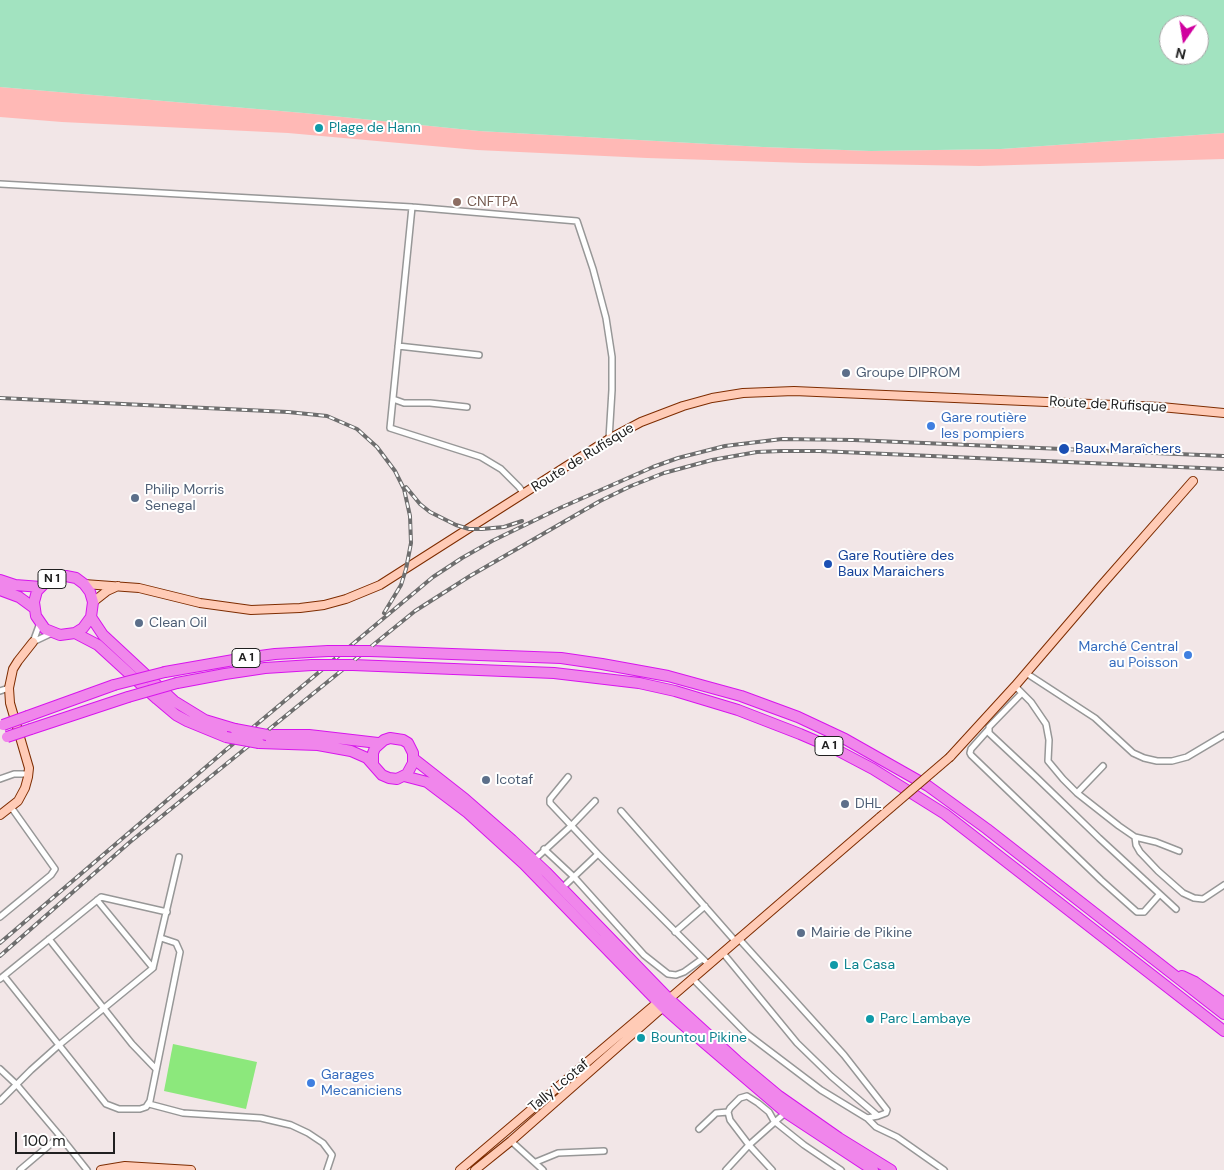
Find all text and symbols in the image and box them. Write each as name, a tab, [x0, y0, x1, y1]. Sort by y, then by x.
north arrow	[1159, 15, 1209, 65]
text: N	[1174, 44, 1188, 64]
place label: Plage de Hann	[329, 120, 421, 136]
marker: Plage de Hann	[313, 122, 325, 134]
place label: CNFTPA	[467, 194, 518, 210]
marker: CNFTPA	[451, 196, 463, 208]
place label: Groupe DIPROM	[856, 365, 960, 381]
marker: Groupe DIPROM	[840, 367, 852, 379]
street label: Route de Rufisque	[1049, 394, 1167, 416]
place label: Gare routière les pompiers	[941, 410, 1027, 442]
street label: Route de Rufisque	[529, 420, 637, 496]
marker: Gare routière les pompiers	[925, 420, 937, 432]
place label: Baux Maraîchers	[1075, 441, 1181, 457]
marker: Baux Maraîchers	[1057, 442, 1071, 456]
place label: Philip Morris Senegal	[145, 482, 224, 514]
marker: Philip Morris Senegal	[129, 492, 141, 504]
place label: Gare Routière des Baux Maraichers	[838, 548, 954, 580]
marker: Gare Routière des Baux Maraichers	[822, 558, 834, 570]
road number: N 1	[38, 570, 66, 588]
place label: Clean Oil	[149, 615, 207, 631]
marker: Clean Oil	[133, 617, 145, 629]
place label: Marché Central au Poisson	[1079, 639, 1178, 672]
road number: A 1	[232, 648, 260, 668]
marker: Marché Central au Poisson	[1182, 649, 1194, 661]
road number: A 1	[815, 736, 843, 756]
place label: Icotaf	[496, 772, 533, 788]
marker: Icotaf	[480, 774, 492, 786]
place label: DHL	[855, 796, 882, 812]
marker: DHL	[839, 798, 851, 810]
place label: Mairie de Pikine	[811, 925, 912, 941]
marker: Mairie de Pikine	[795, 927, 807, 939]
place label: La Casa	[844, 957, 895, 973]
marker: La Casa	[828, 959, 840, 971]
place label: Parc Lambaye	[880, 1011, 971, 1027]
marker: Parc Lambaye	[864, 1013, 876, 1025]
place label: Bountou Pikine	[651, 1030, 747, 1046]
marker: Bountou Pikine	[635, 1032, 647, 1044]
street label: Tally Lcotaf	[526, 1056, 592, 1116]
place label: Garages Mecaniciens	[321, 1067, 402, 1100]
marker: Garages Mecaniciens	[305, 1077, 317, 1089]
scale bar	[18, 1122, 118, 1154]
text: 100 m	[23, 1131, 66, 1151]

